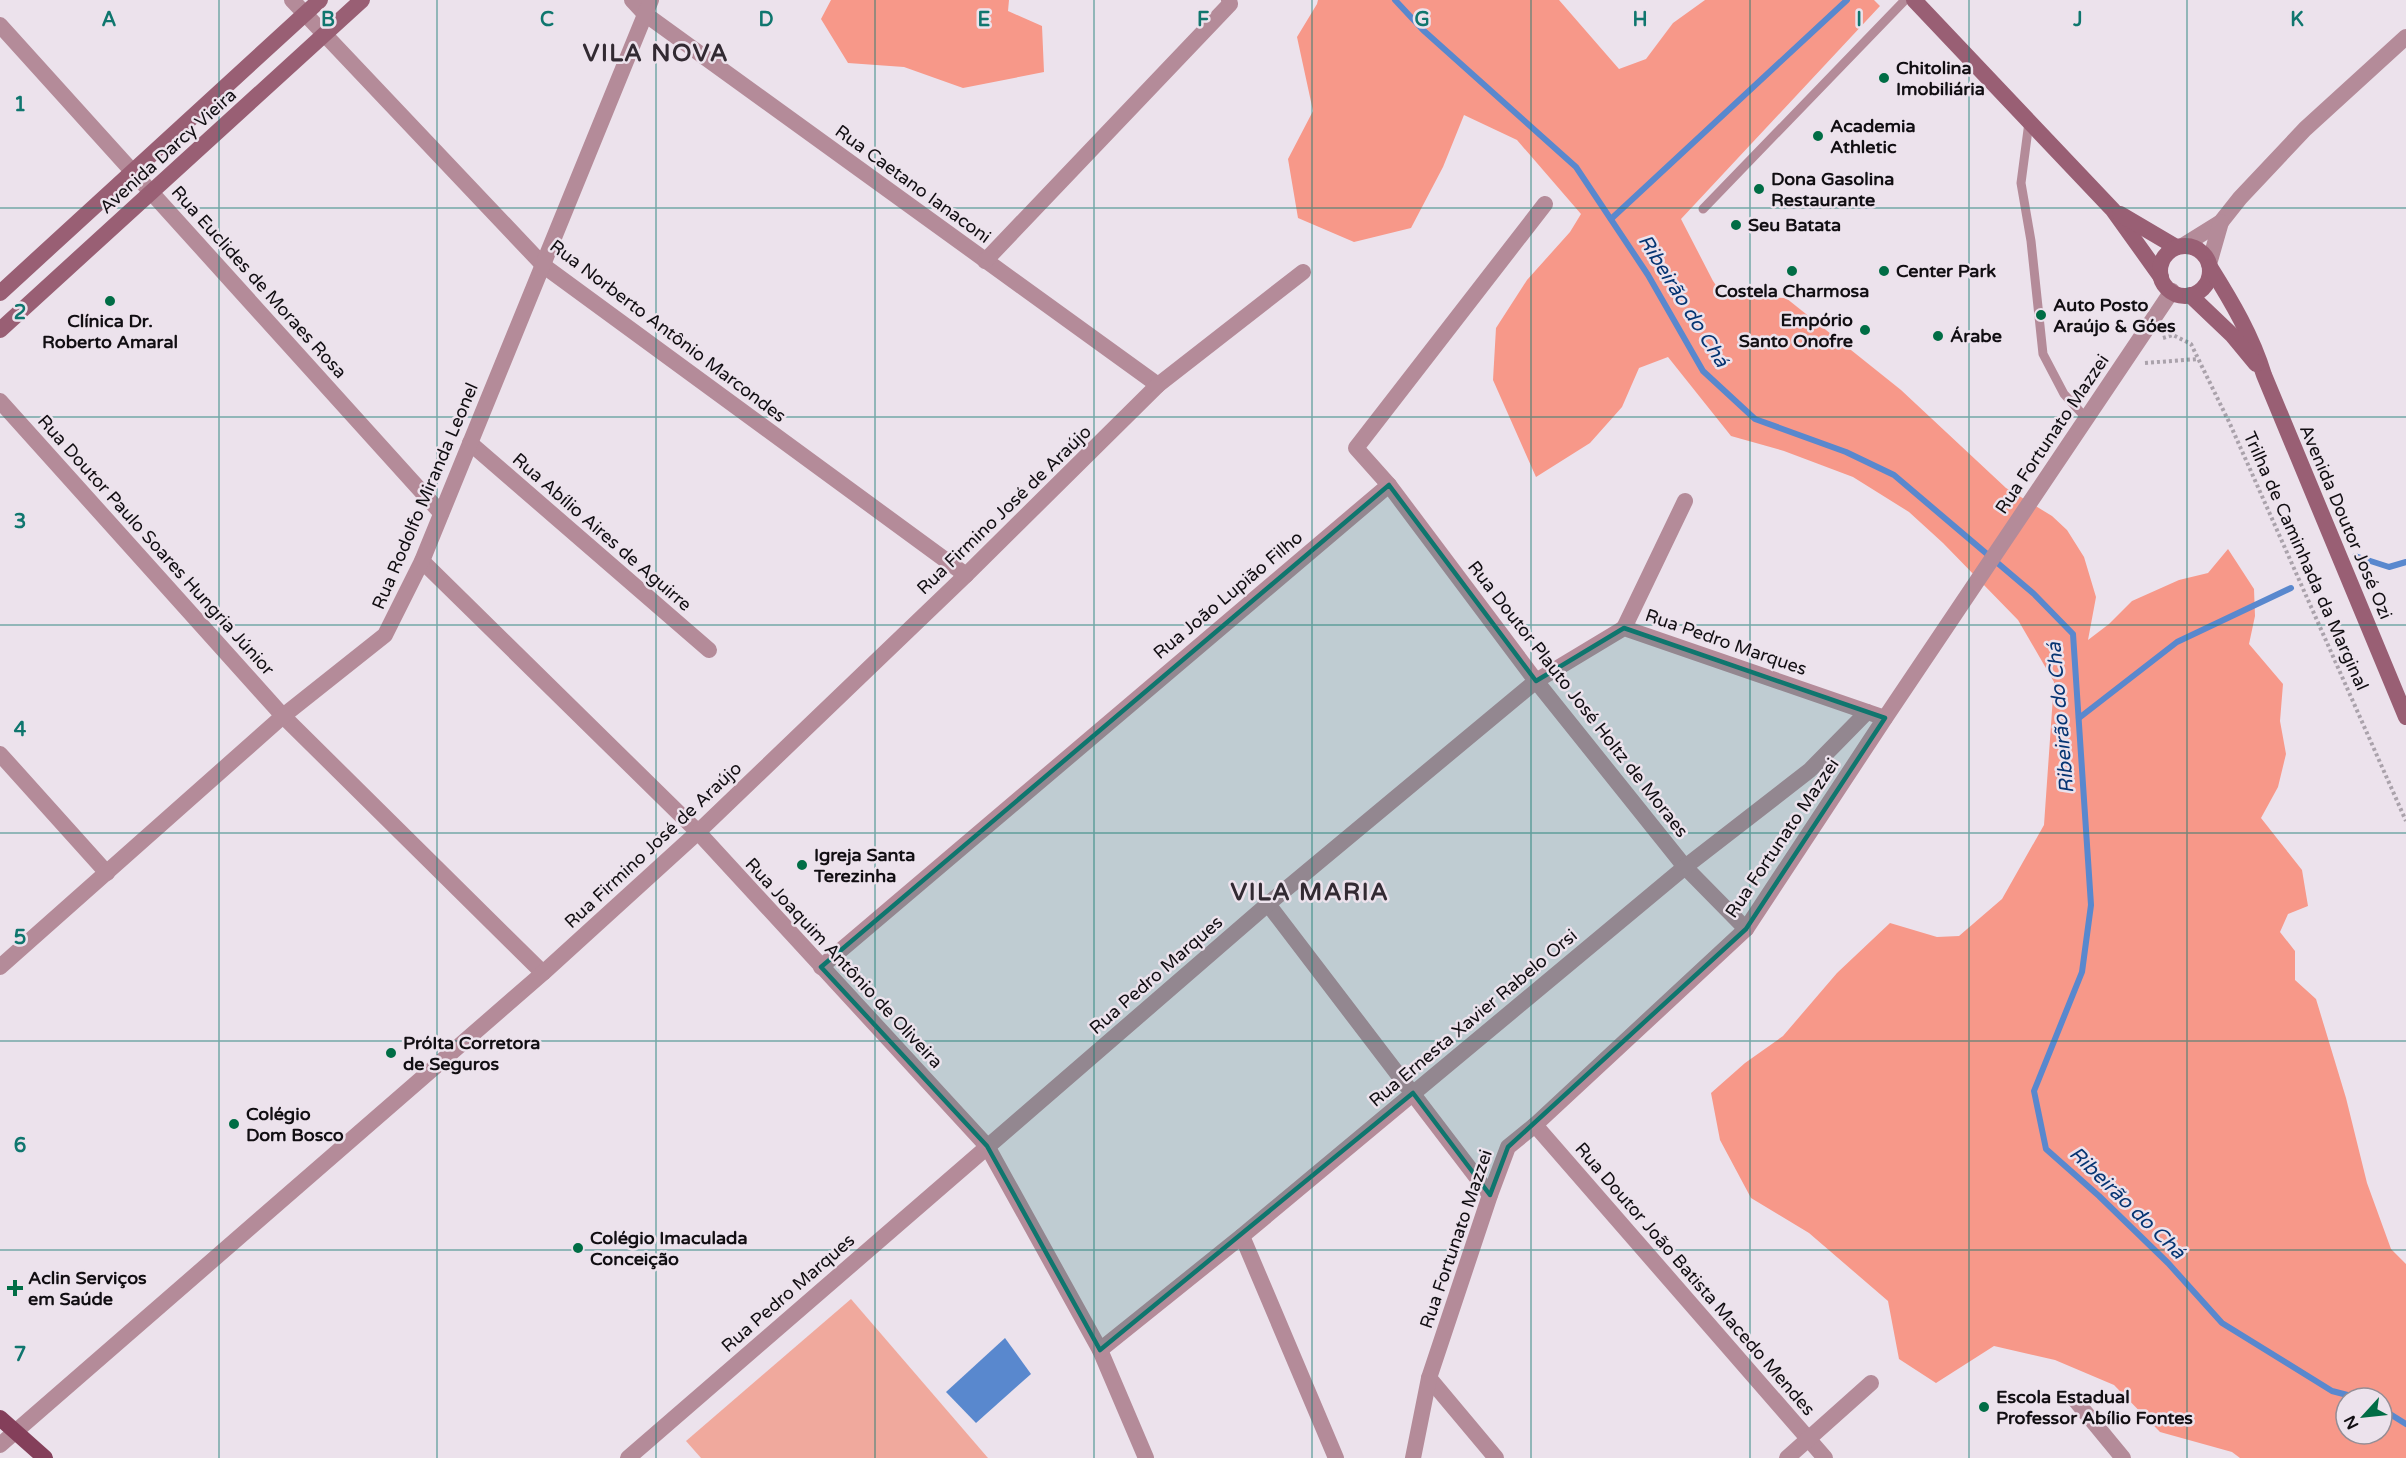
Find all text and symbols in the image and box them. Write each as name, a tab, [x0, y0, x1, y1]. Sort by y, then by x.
text: A	[102, 8, 117, 32]
text: B	[321, 8, 335, 32]
text: C	[540, 8, 554, 32]
text: D	[758, 8, 774, 32]
text: E	[978, 8, 991, 32]
text: F	[1197, 8, 1209, 32]
text: G	[1414, 8, 1430, 32]
text: H	[1632, 8, 1648, 32]
text: I	[1856, 8, 1862, 32]
text: J	[2072, 8, 2083, 32]
text: K	[2290, 8, 2304, 32]
district label: VILA NOVA	[583, 39, 729, 68]
place label: Chitolina Imobiliária	[1896, 57, 1985, 100]
marker: Chitolina Imobiliária	[1877, 71, 1891, 85]
street label: Avenida Darcy Vieira	[95, 84, 241, 218]
text: 1	[14, 93, 26, 117]
place label: Academia Athletic	[1830, 115, 1916, 158]
street label: Rua Caetano Ianaconi	[831, 120, 995, 248]
marker: Academia Athletic	[1811, 129, 1825, 143]
place label: Dona Gasolina Restaurante	[1771, 168, 1894, 211]
street label: Rua Euclides de Moraes Rosa	[167, 181, 351, 383]
marker: Dona Gasolina Restaurante	[1752, 182, 1766, 196]
place label: Seu Batata	[1748, 214, 1841, 236]
marker: Seu Batata	[1729, 218, 1743, 232]
water label: Ribeirão do Chá	[1633, 230, 1734, 372]
street label: Rua Norberto Antônio Marcondes	[546, 235, 790, 427]
place label: Center Park	[1896, 260, 1996, 282]
marker: Costela Charmosa	[1785, 264, 1799, 278]
marker: Center Park	[1877, 264, 1891, 278]
place label: Costela Charmosa	[1715, 280, 1869, 302]
marker: Clínica Dr. Roberto Amaral	[103, 294, 117, 308]
place label: Auto Posto Araújo & Góes	[2053, 294, 2176, 337]
text: 2	[14, 301, 26, 325]
marker: Auto Posto Araújo & Góes	[2034, 308, 2048, 322]
place label: Empório Santo Onofre	[1739, 309, 1853, 352]
place label: Clínica Dr. Roberto Amaral	[42, 310, 178, 353]
marker: Empório Santo Onofre	[1858, 323, 1872, 337]
place label: Árabe	[1950, 325, 2002, 347]
marker: Árabe	[1931, 329, 1945, 343]
street label: Rua Fortunato Mazzei	[1990, 350, 2114, 518]
street label: Rua Rodolfo Miranda Leonel	[367, 379, 483, 613]
street label: Rua Doutor Paulo Soares Hungria Júnior	[33, 410, 279, 680]
street label: Rua Firmino José de Araújo	[912, 421, 1096, 599]
street label: Avenida Doutor José Ozi	[2295, 421, 2397, 623]
street label: Trilha de Caminhada da Marginal	[2239, 428, 2373, 694]
street label: Rua Abílio Aires de Aguirre	[508, 448, 696, 616]
text: 3	[14, 510, 26, 534]
street label: Rua João Lupião Filho	[1149, 526, 1307, 664]
street label: Rua Doutor Plauto José Holtz de Moraes	[1463, 556, 1693, 842]
street label: Rua Pedro Marques	[1642, 604, 1810, 680]
water label: Ribeirão do Chá	[2042, 641, 2080, 795]
text: 4	[14, 718, 27, 742]
street label: Rua Fortunato Mazzei	[1720, 754, 1844, 922]
street label: Rua Firmino José de Araújo	[560, 757, 746, 933]
place label: Igreja Santa Terezinha	[813, 844, 915, 887]
street label: Rua Joaquim Antônio de Oliveira	[741, 853, 947, 1073]
marker: Igreja Santa Terezinha	[795, 858, 809, 872]
district label: VILA MARIA	[1231, 878, 1389, 907]
street label: Rua Pedro Marques	[1085, 911, 1227, 1039]
street label: Rua Ernesta Xavier Rabelo Orsi	[1364, 924, 1582, 1112]
text: 5	[14, 926, 26, 950]
place label: PróIta Corretora de Seguros	[403, 1032, 540, 1075]
marker: PróIta Corretora de Seguros	[384, 1046, 398, 1060]
place label: Colégio Dom Bosco	[246, 1103, 344, 1146]
marker: Colégio Dom Bosco	[227, 1117, 241, 1131]
text: 6	[14, 1134, 26, 1158]
street label: Rua Doutor João Batista Macedo Mendes	[1570, 1138, 1820, 1420]
water label: Ribeirão do Chá	[2064, 1142, 2190, 1265]
street label: Rua Fortunato Mazzei	[1415, 1147, 1497, 1331]
place label: Colégio Imaculada Conceição	[590, 1227, 748, 1270]
street label: Rua Pedro Marques	[717, 1229, 859, 1357]
marker: Colégio Imaculada Conceição	[571, 1241, 585, 1255]
place label: Aclin Serviços em Saúde	[28, 1267, 147, 1310]
marker: Aclin Serviços em Saúde	[6, 1279, 24, 1297]
text: 7	[14, 1343, 26, 1367]
place label: Escola Estadual Professor Abílio Fontes	[1996, 1386, 2193, 1429]
north arrow	[2334, 1386, 2394, 1446]
marker: Escola Estadual Professor Abílio Fontes	[1977, 1400, 1991, 1414]
text: N	[2340, 1412, 2363, 1433]

